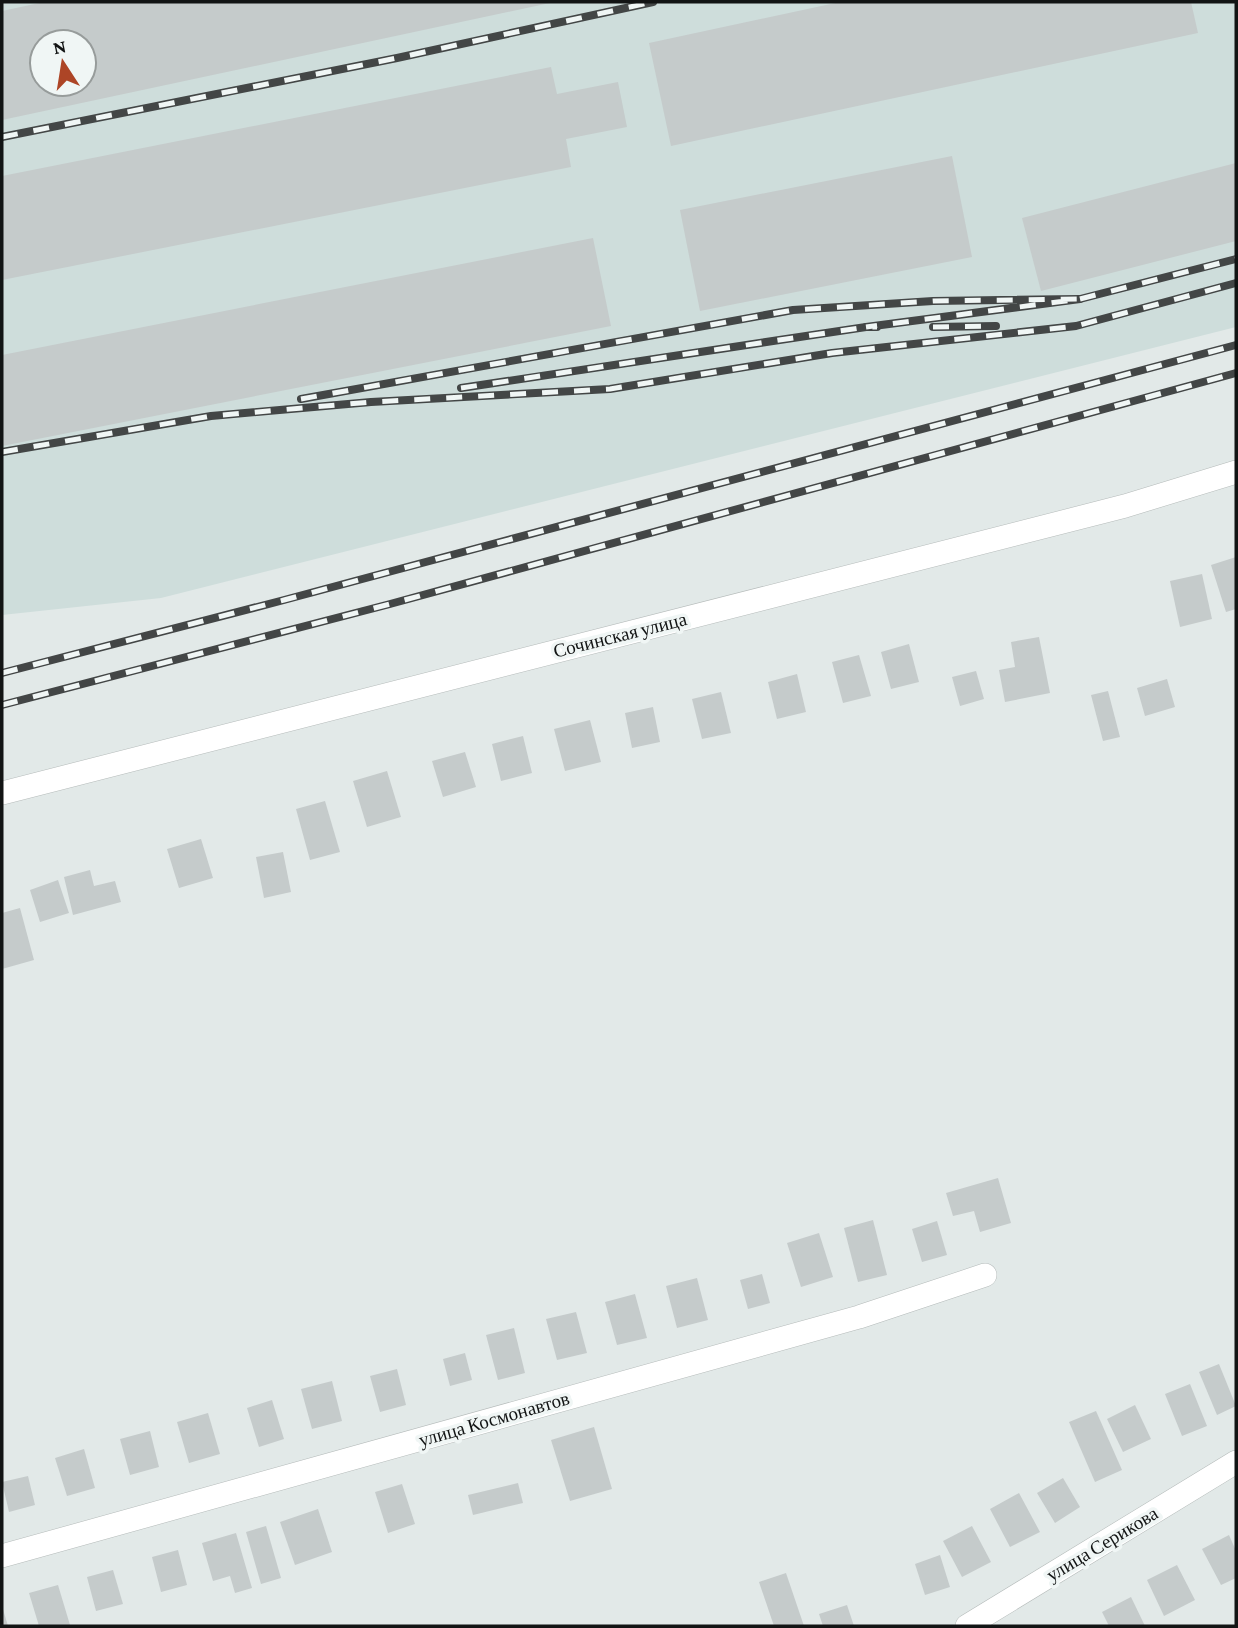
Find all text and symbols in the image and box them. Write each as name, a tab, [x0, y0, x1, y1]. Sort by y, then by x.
north arrow	[28, 28, 98, 98]
text: N	[51, 35, 68, 58]
street label: Сочинская улица	[551, 608, 689, 662]
street label: улица Космонавтов	[416, 1387, 572, 1451]
street label: улица Серикова	[1042, 1502, 1162, 1586]

